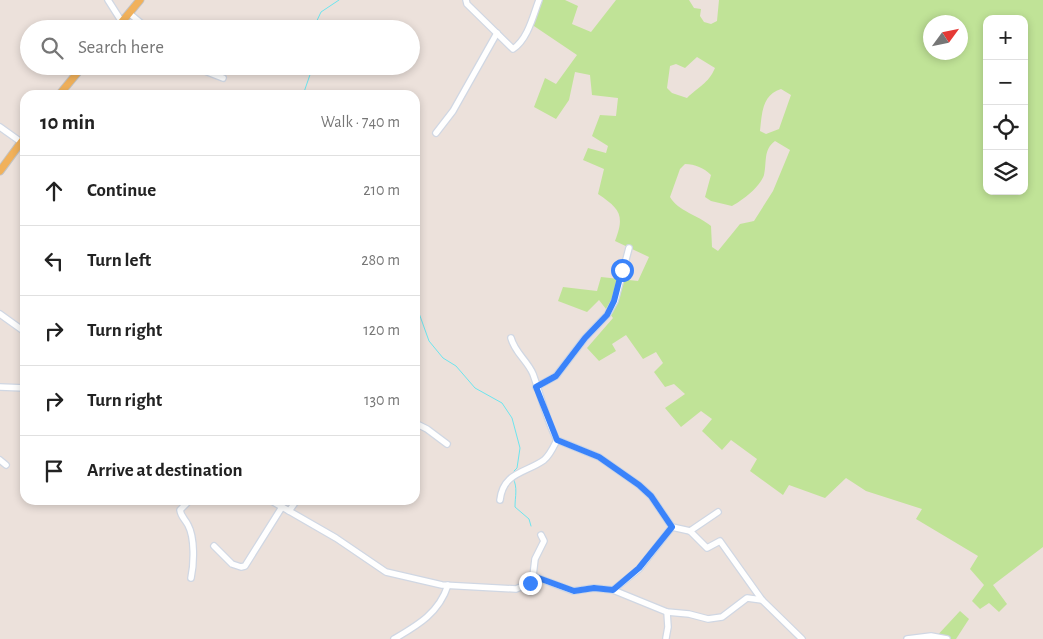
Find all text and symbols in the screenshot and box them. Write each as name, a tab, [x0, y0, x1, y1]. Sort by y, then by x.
north arrow	[923, 15, 968, 60]
map controls	[983, 15, 1028, 195]
button: +	[983, 15, 1028, 60]
search box	[20, 20, 420, 75]
icon: search	[38, 34, 66, 62]
text: Search here	[78, 38, 164, 57]
button: −	[983, 60, 1028, 105]
button: locate	[983, 105, 1028, 150]
text: 10 min	[40, 112, 95, 133]
text: Walk · 740 m	[321, 114, 400, 130]
button: layers	[983, 150, 1028, 195]
icon: ahead	[40, 177, 68, 205]
text: Continue	[87, 181, 156, 200]
text: 210 m	[363, 182, 400, 198]
icon: left	[40, 247, 68, 275]
text: Turn left	[87, 251, 151, 270]
text: 280 m	[361, 252, 400, 268]
route start	[611, 259, 634, 282]
icon: right	[40, 317, 68, 345]
text: Turn right	[87, 321, 162, 340]
text: 120 m	[363, 322, 400, 338]
icon: right	[40, 387, 68, 415]
text: Turn right	[87, 391, 162, 410]
text: 130 m	[364, 392, 400, 408]
icon: arrive	[40, 457, 68, 485]
text: Arrive at destination	[87, 461, 243, 480]
route end	[519, 572, 542, 595]

